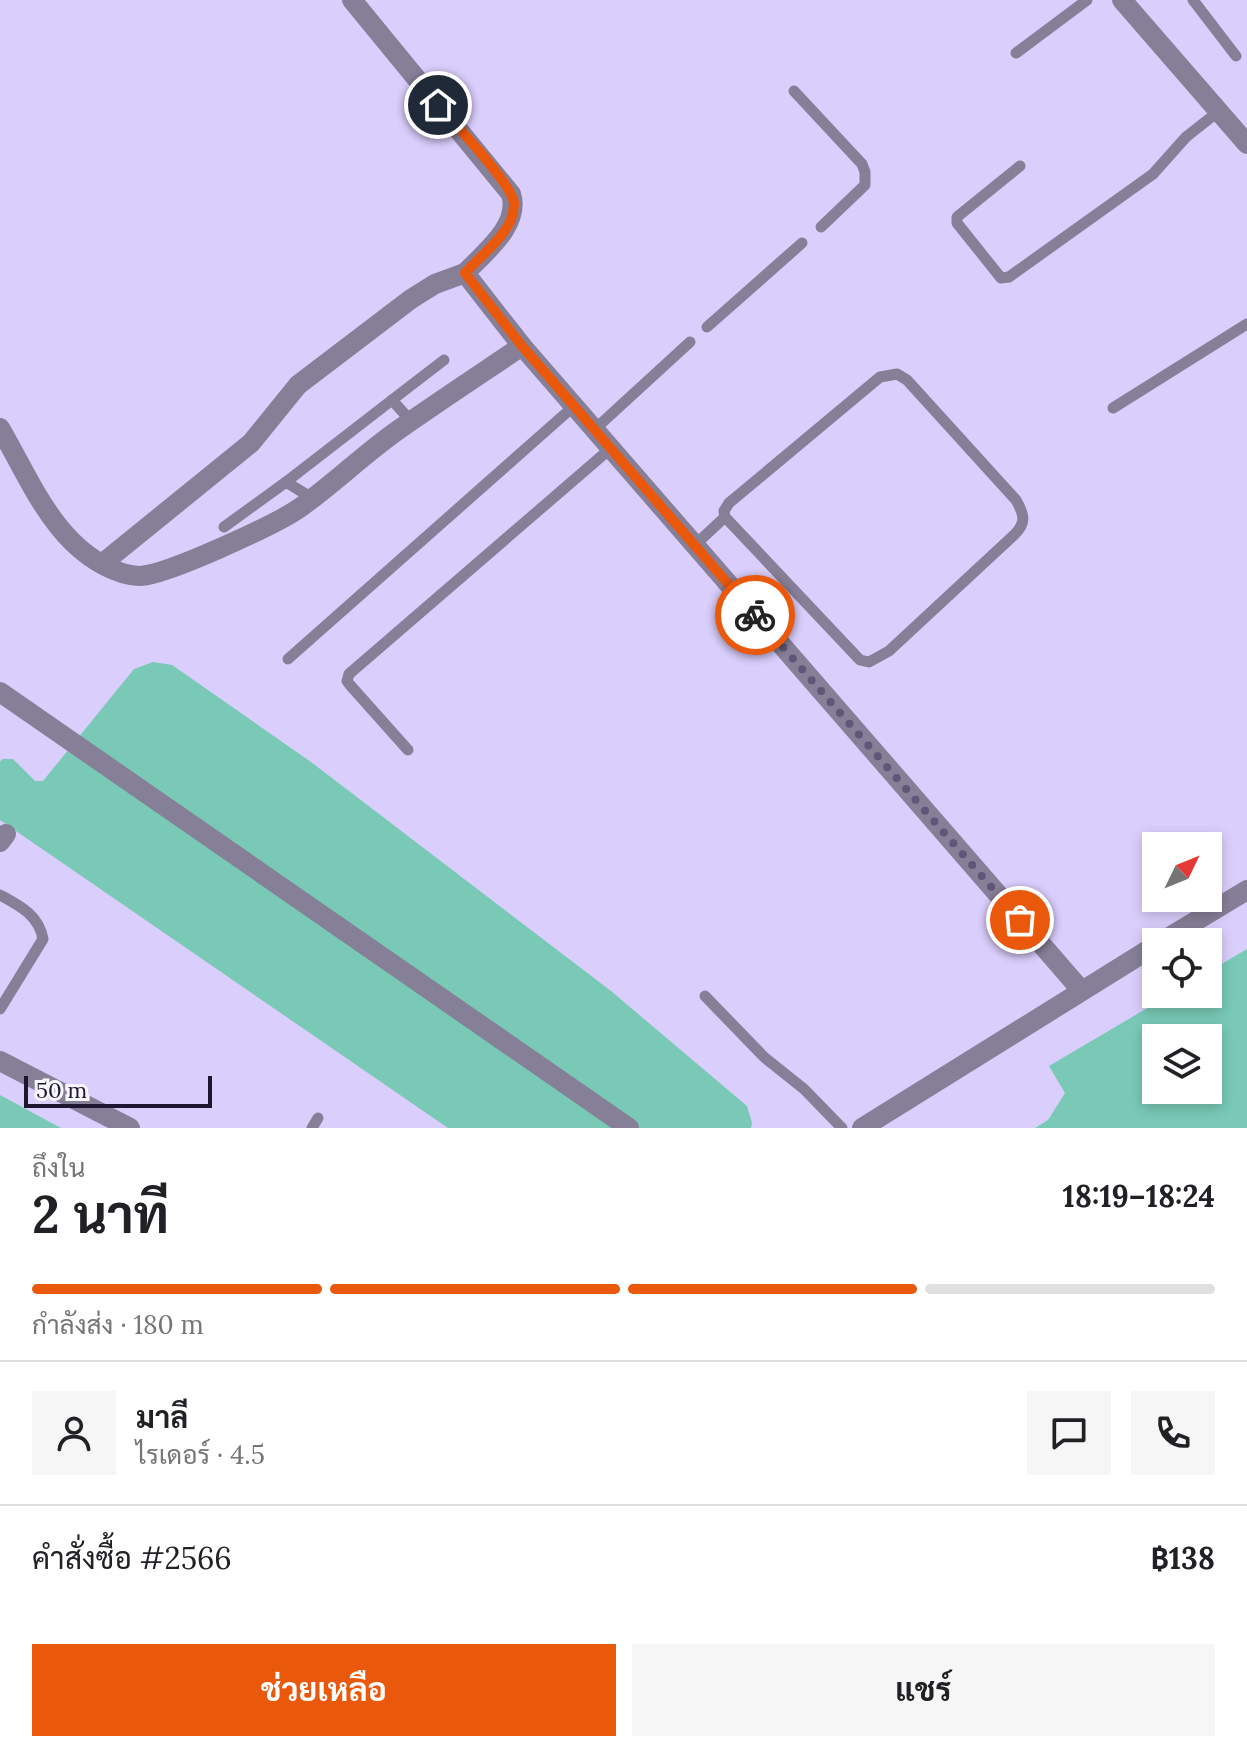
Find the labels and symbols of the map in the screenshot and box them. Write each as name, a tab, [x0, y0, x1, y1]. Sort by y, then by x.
pin	[404, 71, 472, 139]
courier	[715, 575, 795, 655]
north arrow	[1142, 832, 1222, 912]
pin	[986, 886, 1054, 954]
scale bar	[24, 1072, 212, 1108]

